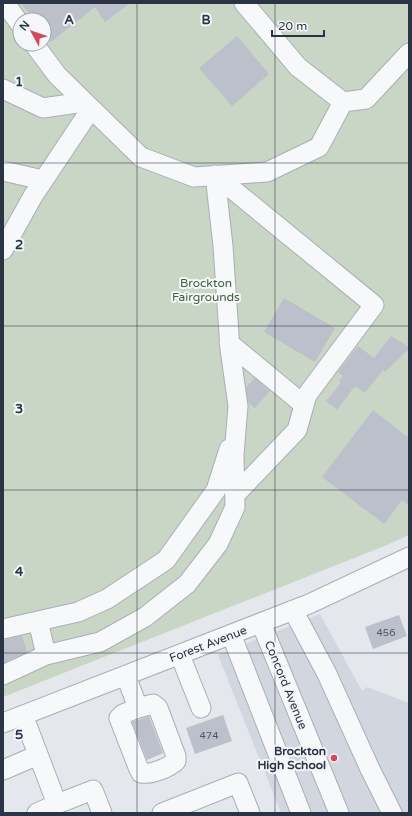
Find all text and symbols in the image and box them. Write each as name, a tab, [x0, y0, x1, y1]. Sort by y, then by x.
north arrow	[12, 12, 52, 52]
text: A	[64, 12, 74, 28]
text: B	[201, 12, 211, 28]
scale bar	[272, 12, 324, 38]
text: N	[17, 18, 33, 33]
text: 20 m	[278, 19, 307, 33]
text: 1	[15, 74, 23, 90]
text: 2	[15, 237, 23, 253]
park label: Brockton Fairgrounds	[172, 276, 240, 304]
text: 3	[15, 401, 23, 417]
text: 4	[15, 564, 24, 580]
street label: Forest Avenue	[167, 623, 249, 665]
house number: 456	[377, 627, 395, 639]
street label: Concord Avenue	[262, 639, 310, 732]
text: 5	[15, 727, 23, 743]
house number: 474	[200, 730, 218, 742]
place label: Brockton High School	[257, 744, 326, 773]
marker: Brockton High School	[329, 753, 339, 763]

